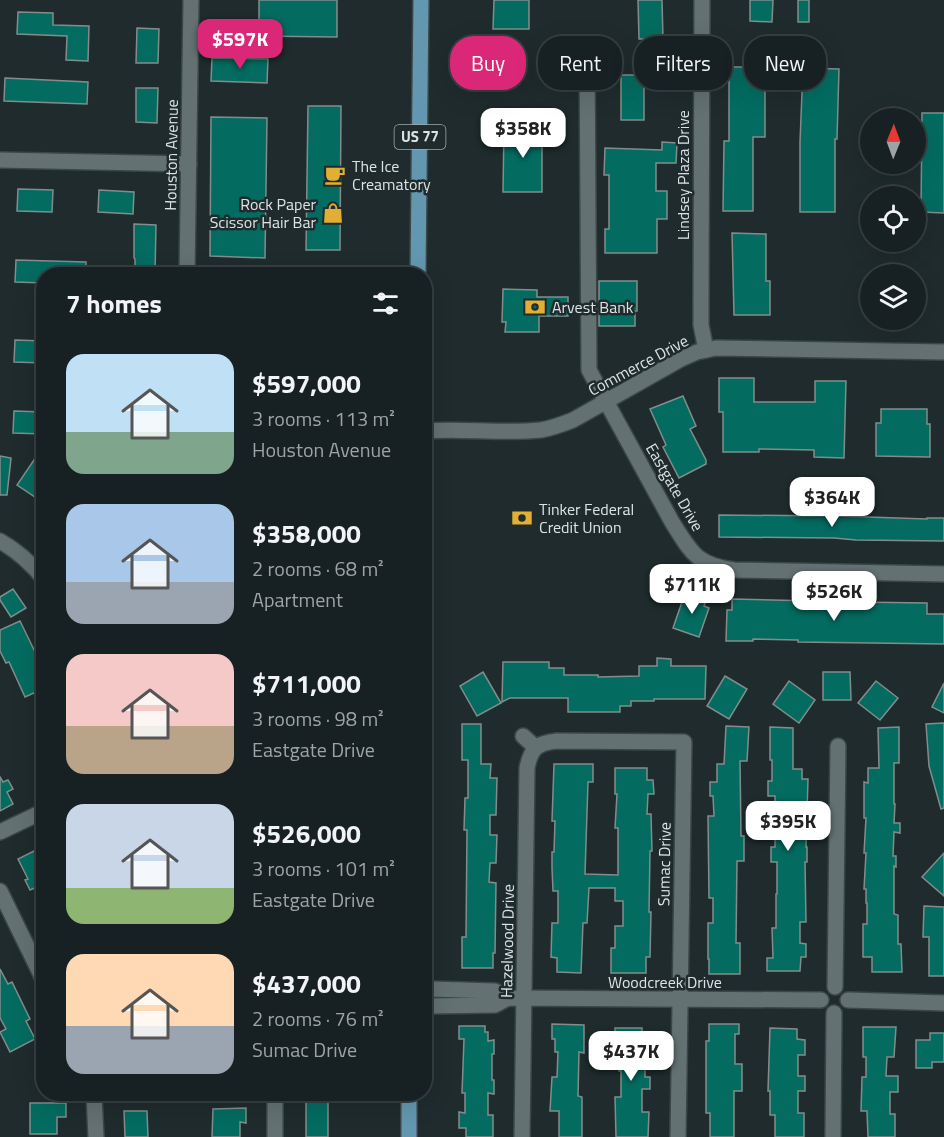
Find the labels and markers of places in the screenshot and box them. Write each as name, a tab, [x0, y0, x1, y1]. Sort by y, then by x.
pin: $597K	[198, 19, 282, 70]
pin: $358K	[481, 108, 565, 159]
place label: The Ice Creamatory	[352, 154, 431, 196]
cafe icon: The Ice Creamatory	[323, 163, 347, 187]
place label: Rock Paper Scissor Hair Bar	[210, 192, 316, 234]
shop icon: Rock Paper Scissor Hair Bar	[321, 201, 345, 225]
bank icon: Arvest Bank	[523, 295, 547, 319]
place label: Arvest Bank	[552, 295, 634, 319]
pin: $364K	[790, 477, 874, 528]
place label: Tinker Federal Credit Union	[539, 497, 634, 539]
bank icon: Tinker Federal Credit Union	[510, 506, 534, 530]
pin: $711K	[650, 564, 734, 615]
pin: $526K	[792, 571, 876, 622]
pin: $395K	[746, 801, 830, 852]
pin: $437K	[589, 1031, 673, 1082]

